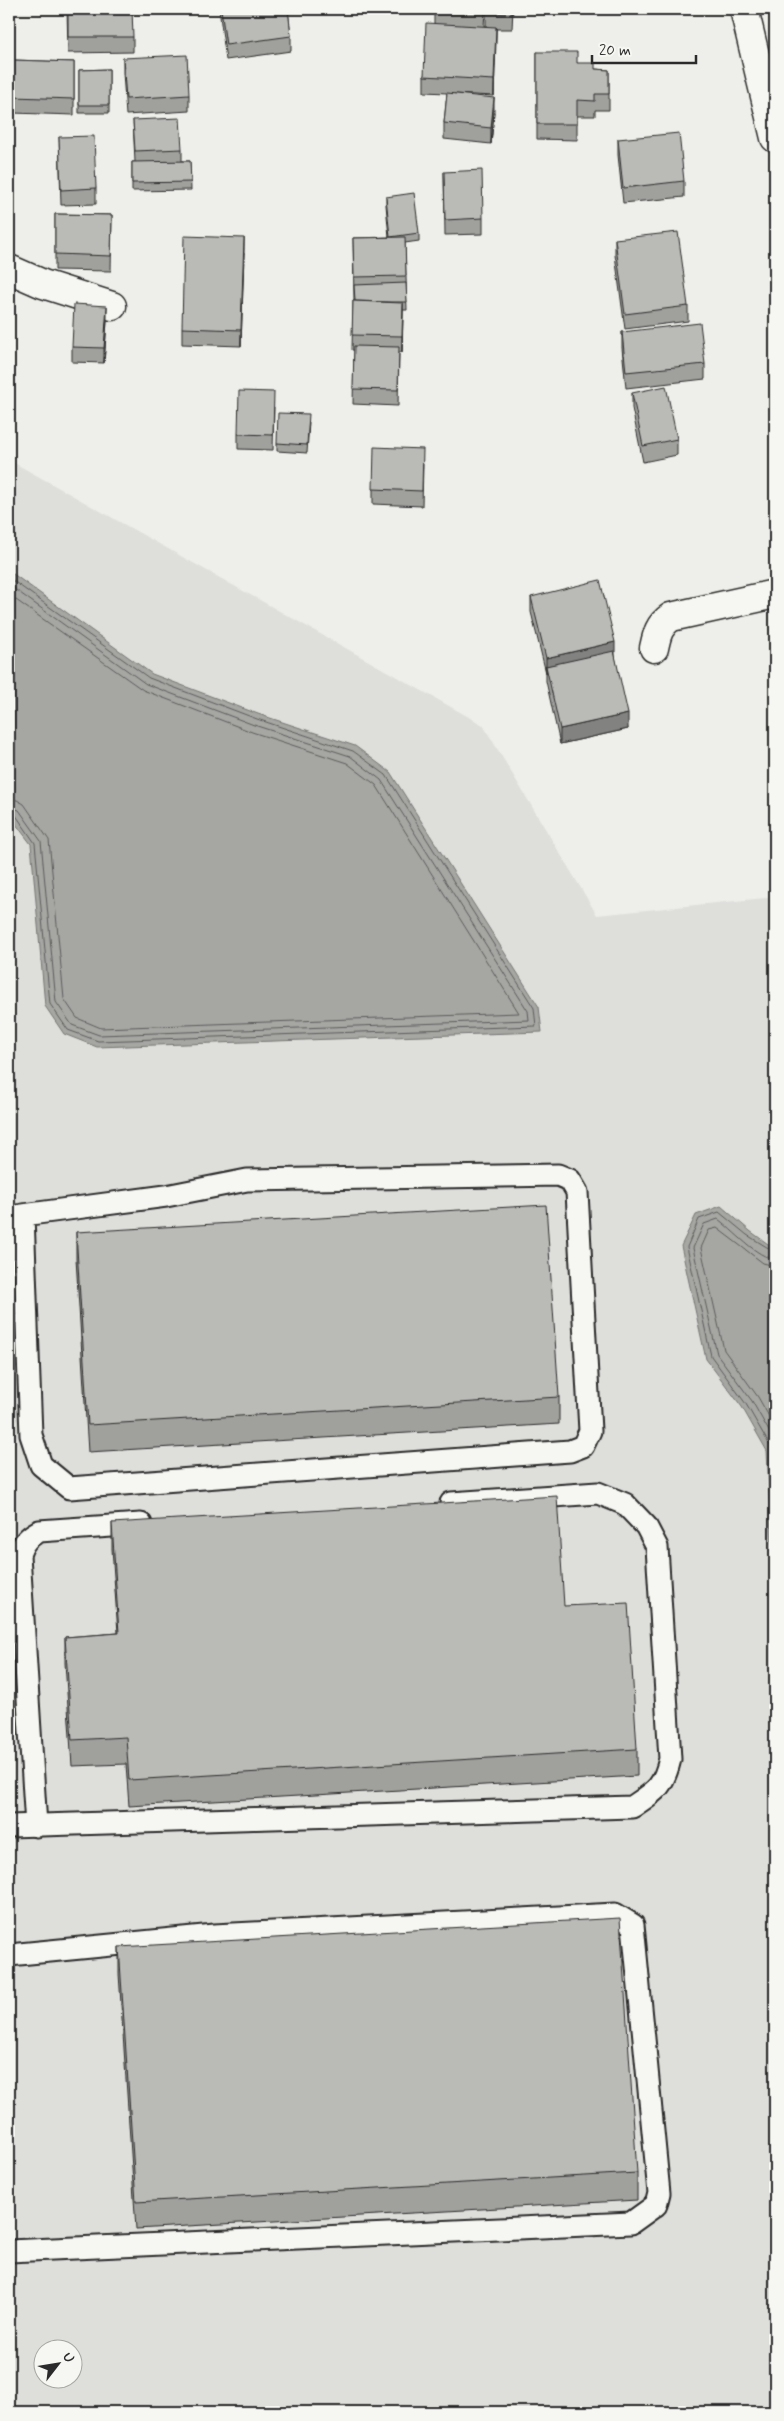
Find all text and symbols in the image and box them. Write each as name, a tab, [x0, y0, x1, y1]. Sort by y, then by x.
scale bar	[592, 32, 695, 64]
text: 20 m	[599, 41, 631, 61]
north arrow	[32, 2338, 82, 2388]
text: U	[58, 2349, 78, 2366]

